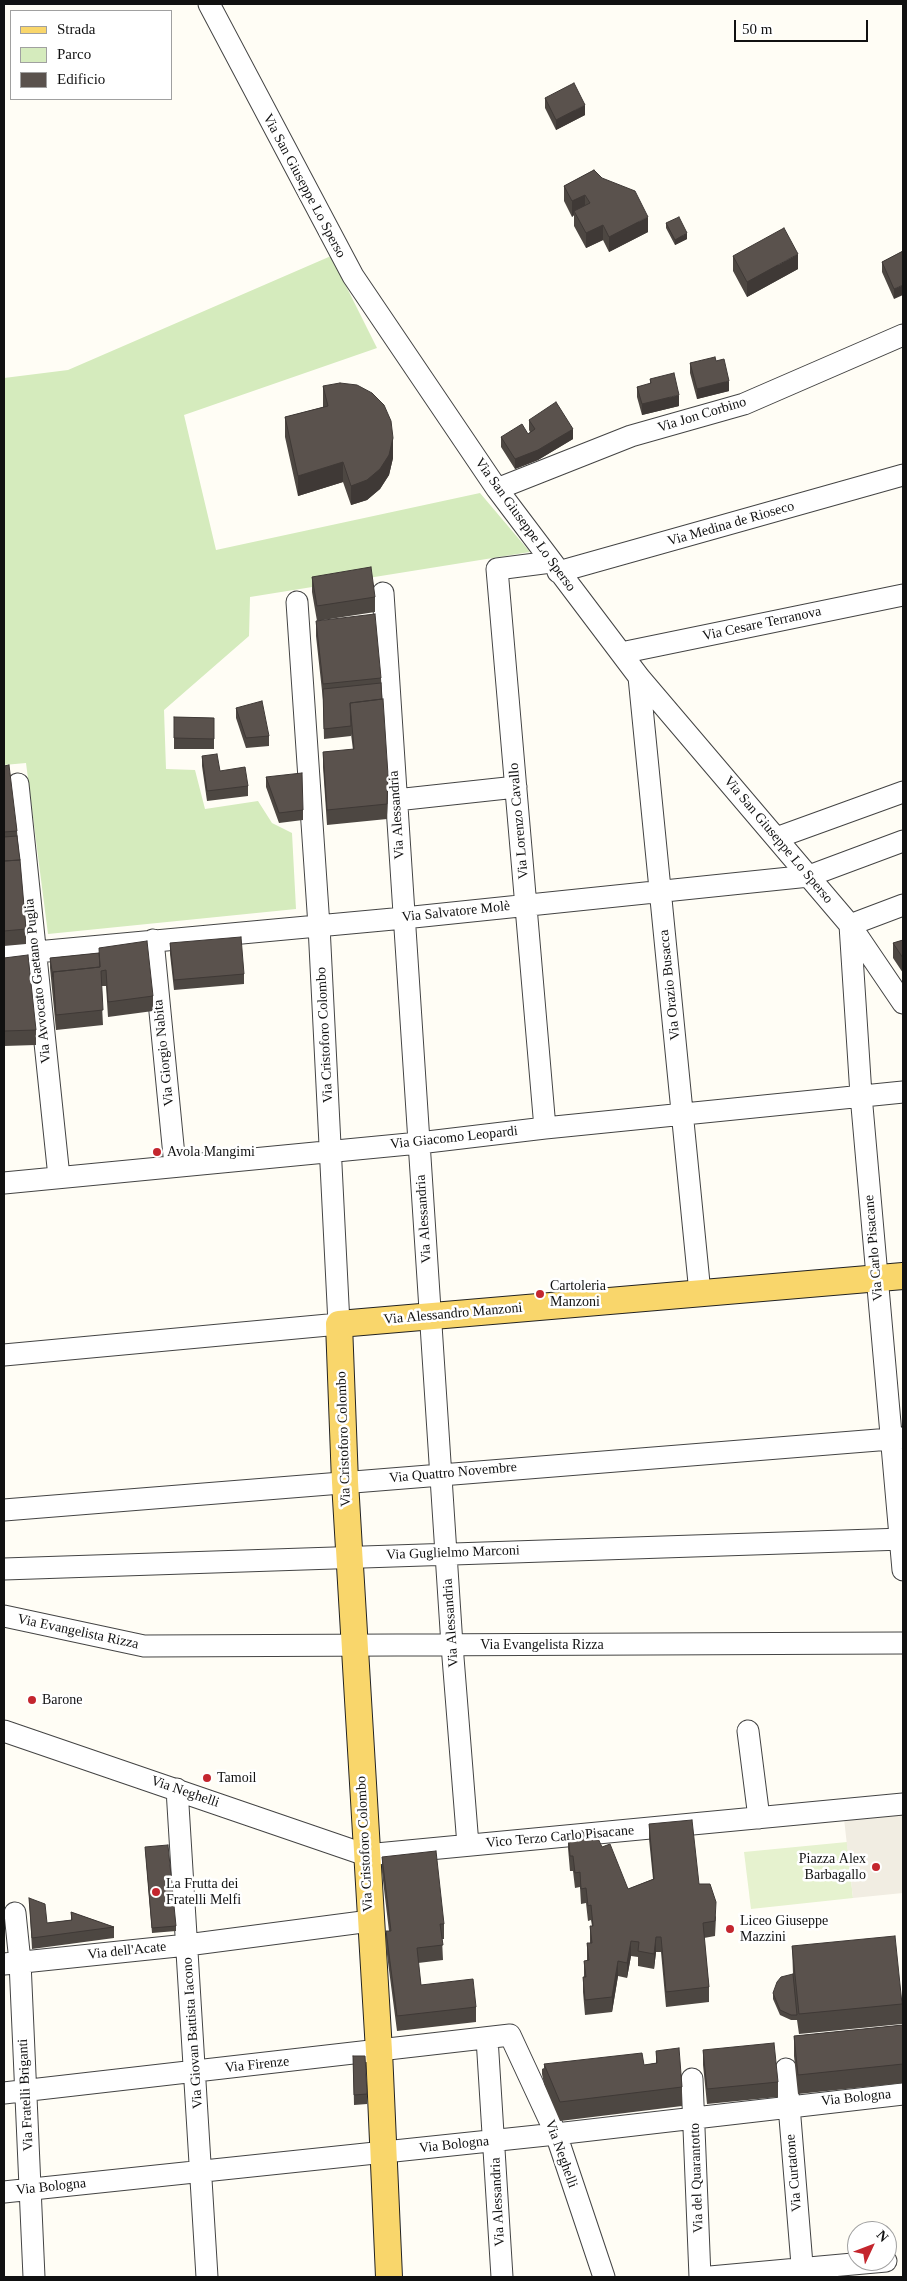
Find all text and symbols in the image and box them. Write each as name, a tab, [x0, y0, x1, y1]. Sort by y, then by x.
legend	[10, 10, 172, 100]
scale bar	[737, 10, 871, 42]
text: Strada	[57, 21, 95, 37]
text: 50 m	[742, 21, 772, 37]
text: Parco	[57, 46, 91, 62]
text: Edificio	[57, 71, 105, 87]
street label: Via San Giuseppe Lo Sperso	[259, 111, 349, 261]
street label: Via Jon Corbino	[656, 394, 748, 436]
street label: Via San Giuseppe Lo Sperso	[471, 455, 579, 595]
street label: Via Medina de Rioseco	[666, 498, 796, 550]
street label: Via Cesare Terranova	[701, 603, 823, 645]
street label: Via Lorenzo Cavallo	[506, 762, 532, 880]
street label: Via Alessandria	[386, 770, 408, 860]
street label: Via San Giuseppe Lo Sperso	[720, 773, 836, 907]
street label: Via Avvocato Gaetano Puglia	[21, 898, 55, 1064]
street label: Via Salvatore Molè	[401, 898, 511, 926]
street label: Via Orazio Busacca	[656, 929, 684, 1041]
street label: Via Cristoforo Colombo	[313, 967, 337, 1103]
street label: Via Giorgio Nabita	[150, 999, 178, 1107]
street label: Via Giacomo Leopardi	[389, 1123, 519, 1153]
place label: Avola Mangimi	[167, 1144, 255, 1160]
marker: Avola Mangimi	[151, 1146, 163, 1158]
street label: Via Alessandria	[413, 1174, 435, 1264]
street label: Via Carlo Pisacane	[861, 1194, 887, 1302]
place label: Cartoleria Manzoni	[550, 1278, 606, 1310]
marker: Cartoleria Manzoni	[534, 1288, 546, 1300]
street label: Via Alessandro Manzoni	[383, 1300, 523, 1328]
street label: Via Cristoforo Colombo	[333, 1371, 355, 1507]
street label: Via Quattro Novembre	[388, 1459, 518, 1487]
street label: Via Guglielmo Marconi	[386, 1542, 520, 1564]
street label: Via Alessandria	[440, 1578, 462, 1668]
street label: Via Evangelista Rizza	[16, 1611, 140, 1653]
street label: Via Evangelista Rizza	[480, 1637, 604, 1653]
place label: Barone	[42, 1692, 82, 1708]
marker: Barone	[26, 1694, 38, 1706]
place label: Tamoil	[217, 1770, 256, 1786]
street label: Via Neghelli	[149, 1772, 221, 1812]
marker: Tamoil	[201, 1772, 213, 1784]
street label: Via Cristoforo Colombo	[353, 1776, 377, 1912]
street label: Vico Terzo Carlo Pisacane	[485, 1822, 635, 1852]
place label: Piazza Alex Barbagallo	[799, 1851, 866, 1884]
marker: Piazza Alex Barbagallo	[870, 1861, 882, 1873]
place label: La Frutta dei Fratelli Melfi	[166, 1876, 241, 1908]
marker: La Frutta dei Fratelli Melfi	[150, 1886, 162, 1898]
place label: Liceo Giuseppe Mazzini	[740, 1913, 828, 1945]
marker: Liceo Giuseppe Mazzini	[724, 1923, 736, 1935]
street label: Via dell'Acate	[87, 1939, 167, 1963]
street label: Via Giovan Battista Iacono	[179, 1957, 207, 2109]
street label: Via Fratelli Briganti	[15, 2038, 37, 2152]
street label: Via Firenze	[224, 2053, 290, 2077]
street label: Via Bologna	[820, 2086, 892, 2110]
street label: Via Neghelli	[541, 2118, 581, 2190]
street label: Via del Quarantotto	[687, 2123, 707, 2233]
street label: Via Bologna	[418, 2133, 490, 2157]
street label: Via Curtatone	[782, 2133, 806, 2213]
street label: Via Alessandria	[487, 2157, 509, 2247]
street label: Via Bologna	[15, 2175, 87, 2199]
north arrow	[847, 2221, 897, 2271]
text: N	[874, 2227, 892, 2245]

